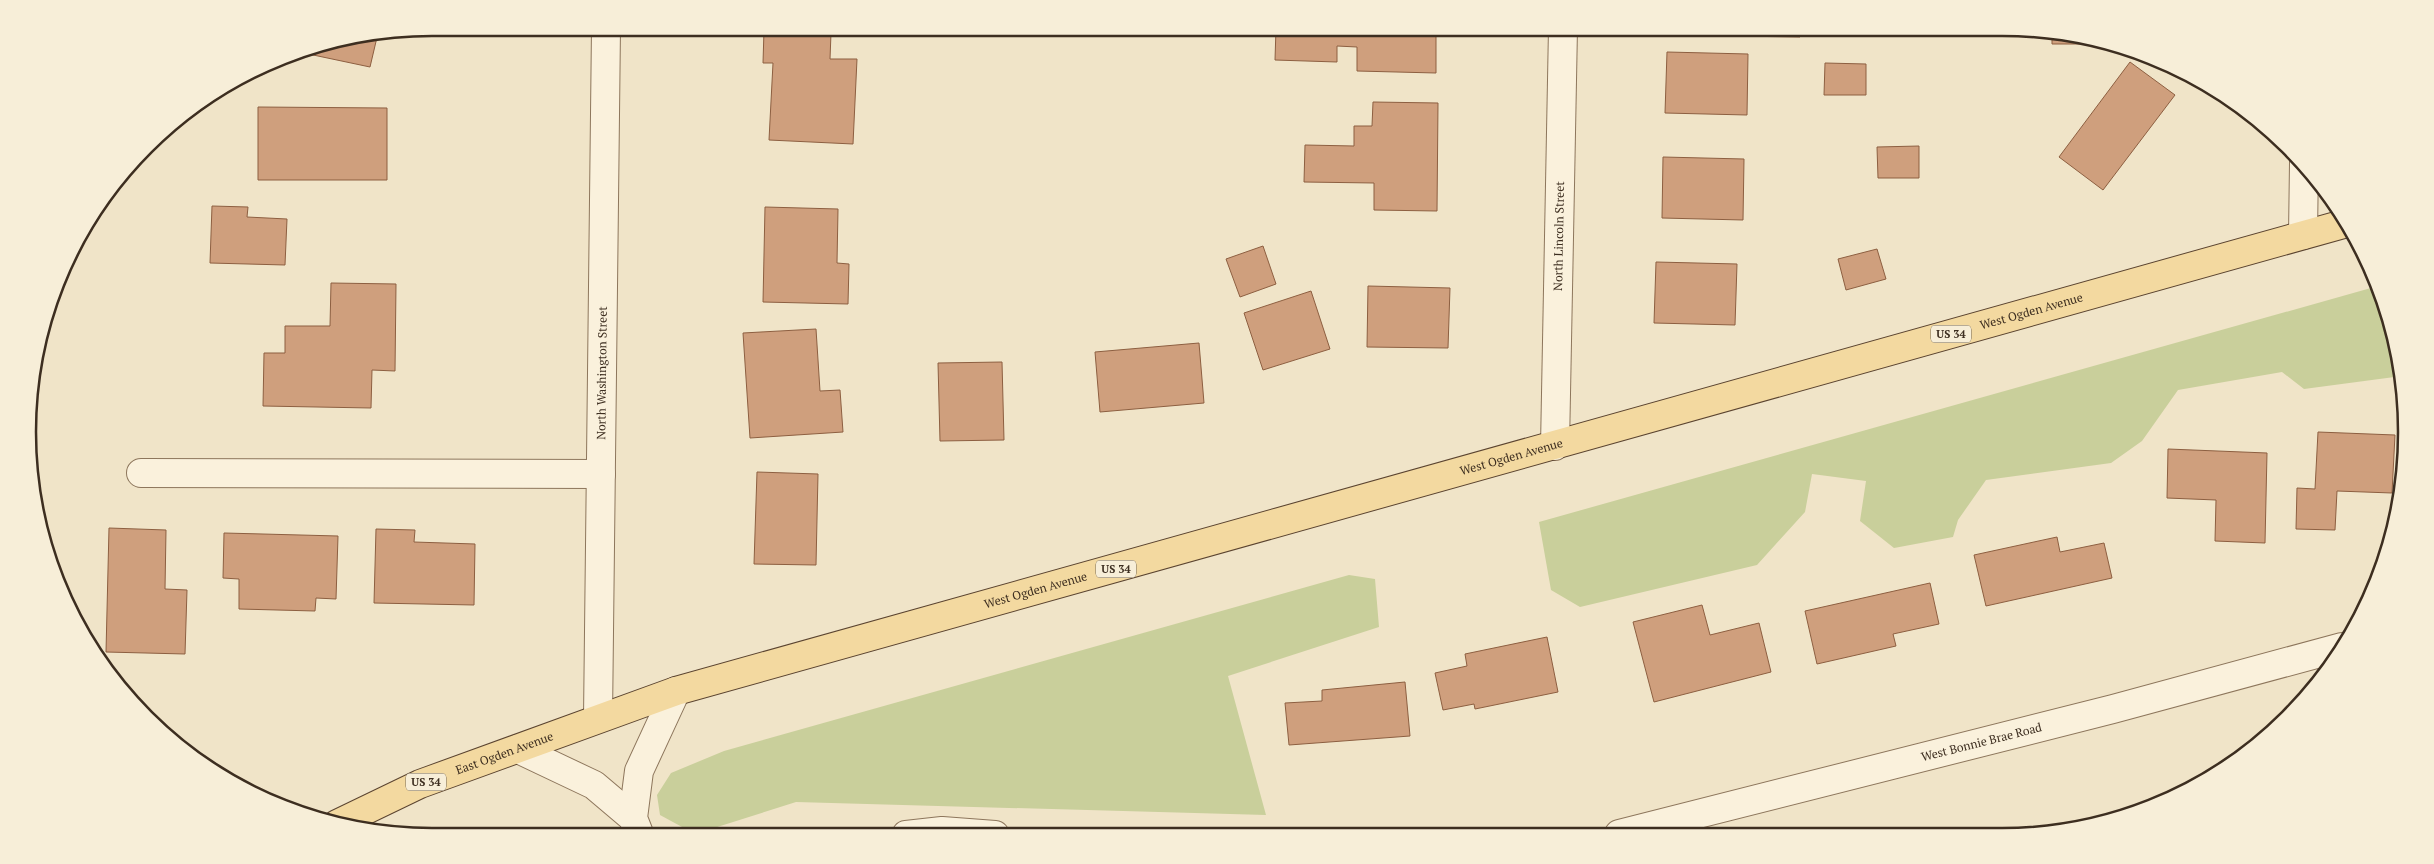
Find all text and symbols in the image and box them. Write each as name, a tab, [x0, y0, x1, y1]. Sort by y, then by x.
street label: North Lincoln Street	[1550, 181, 1567, 291]
street label: West Ogden Avenue	[1978, 289, 2084, 332]
street label: North Washington Street	[593, 306, 610, 440]
road number: US 34	[1931, 326, 1971, 342]
street label: West Ogden Avenue	[1458, 435, 1564, 478]
road number: US 34	[1096, 560, 1136, 578]
street label: West Ogden Avenue	[982, 568, 1089, 611]
street label: West Bonnie Brae Road	[1920, 719, 2044, 764]
street label: East Ogden Avenue	[453, 728, 555, 777]
road number: US 34	[406, 774, 446, 790]

